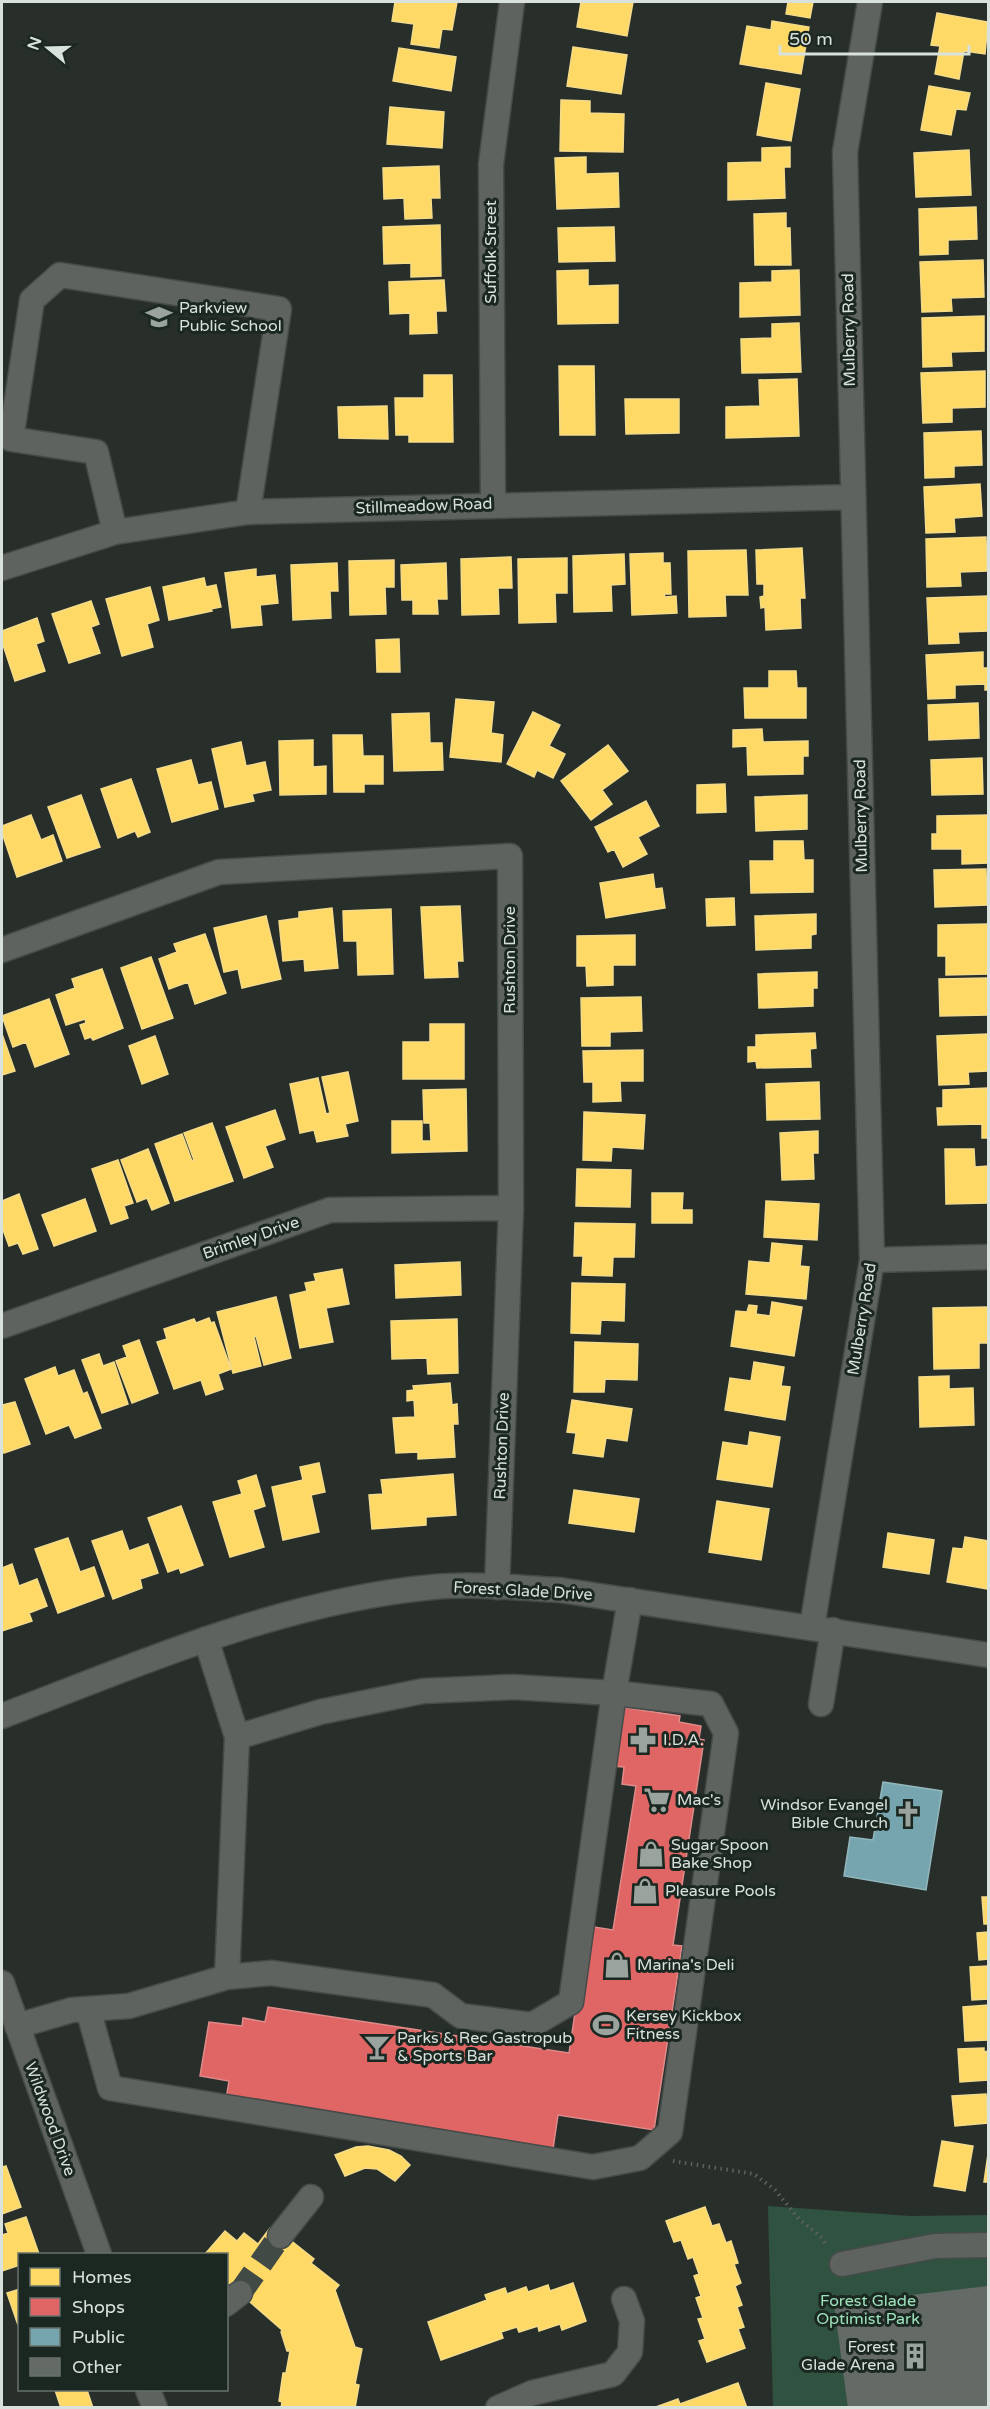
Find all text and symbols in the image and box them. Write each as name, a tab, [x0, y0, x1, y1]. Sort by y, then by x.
north arrow	[18, 18, 78, 78]
scale bar	[780, 18, 969, 56]
text: 50 m	[789, 28, 833, 50]
text: N	[23, 34, 46, 53]
street label: Suffolk Street	[481, 200, 501, 304]
street label: Mulberry Road	[838, 273, 860, 387]
place label: Parkview Public School	[179, 298, 282, 336]
school or university icon: Parkview Public School	[144, 302, 174, 332]
street label: Stillmeadow Road	[355, 494, 493, 518]
street label: Mulberry Road	[850, 759, 872, 873]
street label: Rushton Drive	[500, 906, 520, 1014]
street label: Brimley Drive	[200, 1212, 302, 1264]
street label: Mulberry Road	[843, 1261, 881, 1377]
street label: Rushton Drive	[490, 1392, 514, 1500]
street label: Forest Glade Drive	[453, 1577, 593, 1605]
pharmacy icon: I.D.A.	[628, 1725, 658, 1755]
place label: I.D.A.	[663, 1730, 704, 1750]
supermarket icon: Mac's	[642, 1785, 672, 1815]
place label: Mac's	[677, 1790, 721, 1810]
place label: Windsor Evangel Bible Church	[760, 1795, 888, 1833]
church icon: Windsor Evangel Bible Church	[893, 1799, 923, 1829]
place label: Sugar Spoon Bake Shop	[671, 1835, 769, 1873]
shop icon: Sugar Spoon Bake Shop	[636, 1839, 666, 1869]
shop icon: Pleasure Pools	[630, 1876, 660, 1906]
place label: Pleasure Pools	[665, 1881, 776, 1901]
shop icon: Marina's Deli	[602, 1950, 632, 1980]
place label: Marina's Deli	[637, 1955, 734, 1975]
place label: Kersey Kickbox Fitness	[626, 2006, 742, 2044]
sports icon: Kersey Kickbox Fitness	[591, 2010, 621, 2040]
place label: Parks & Rec Gastropub & Sports Bar	[397, 2028, 572, 2066]
bar icon: Parks & Rec Gastropub & Sports Bar	[362, 2032, 392, 2062]
street label: Wildwood Drive	[20, 2059, 80, 2179]
legend	[18, 2253, 228, 2391]
text: Homes	[72, 2266, 132, 2288]
park label: Forest Glade Optimist Park	[816, 2291, 920, 2329]
text: Shops	[72, 2296, 125, 2318]
text: Public	[72, 2326, 125, 2348]
place label: Forest Glade Arena	[801, 2337, 895, 2375]
building icon: Forest Glade Arena	[900, 2341, 930, 2371]
text: Other	[72, 2356, 122, 2378]

